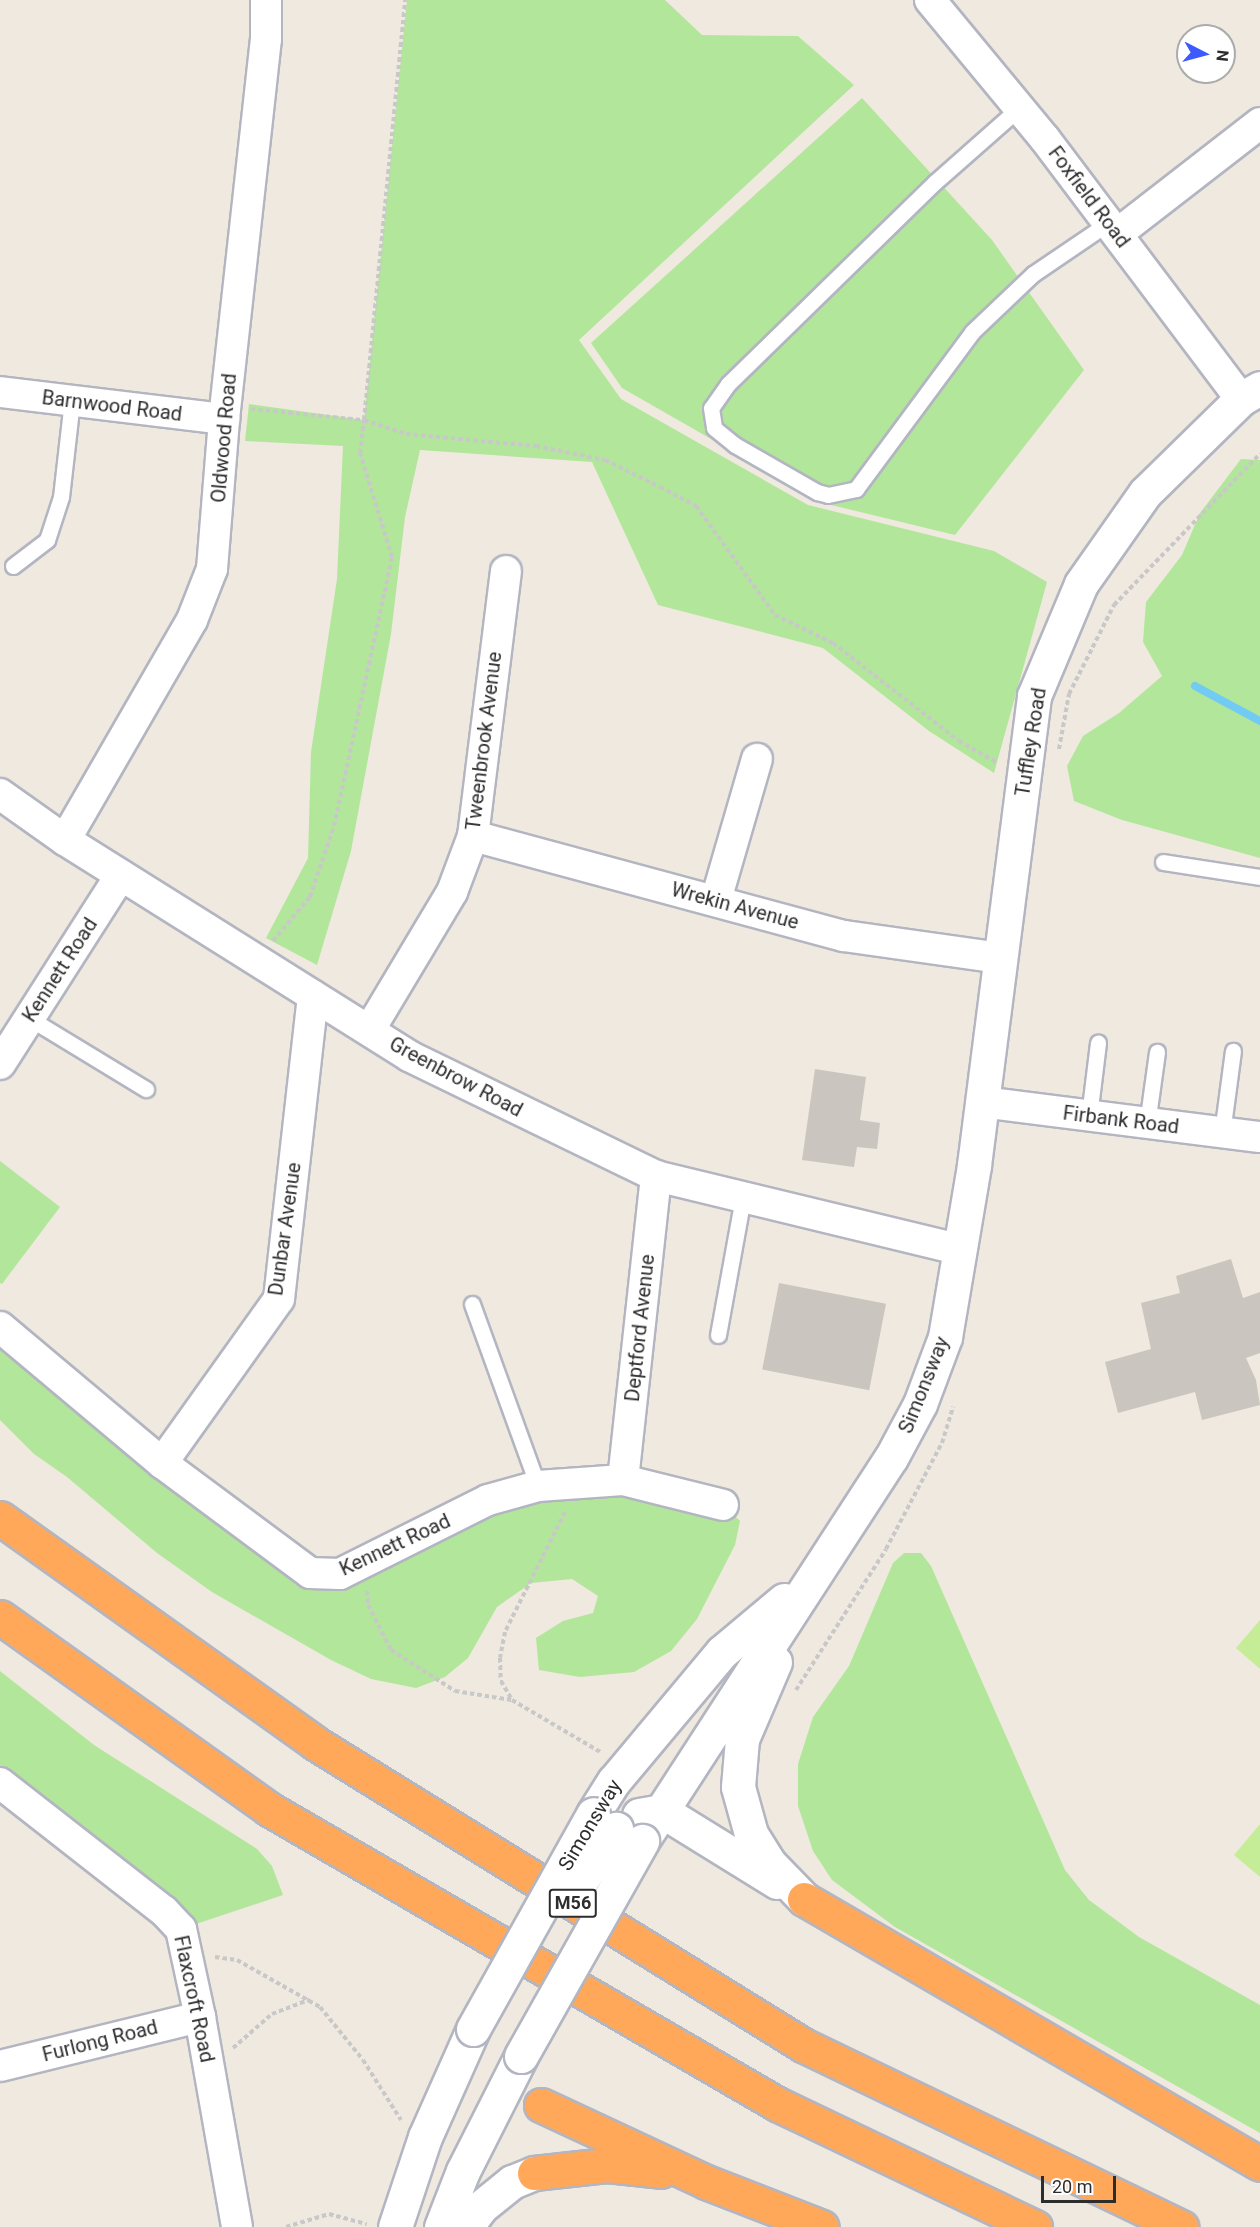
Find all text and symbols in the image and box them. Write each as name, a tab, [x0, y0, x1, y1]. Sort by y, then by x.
north arrow	[1176, 24, 1236, 84]
text: N	[1212, 49, 1232, 62]
street label: Foxfield Road	[1043, 142, 1135, 252]
street label: Oldwood Road	[206, 372, 242, 504]
street label: Barnwood Road	[40, 385, 184, 427]
street label: Tweenbrook Avenue	[461, 650, 507, 832]
street label: Tuffley Road	[1011, 686, 1051, 798]
street label: Wrekin Avenue	[669, 877, 801, 935]
street label: Kennett Road	[17, 913, 103, 1027]
street label: Greenbrow Road	[385, 1032, 527, 1122]
street label: Firbank Road	[1062, 1101, 1180, 1139]
street label: Dunbar Avenue	[264, 1161, 306, 1297]
street label: Deptford Avenue	[620, 1253, 660, 1403]
street label: Simonsway	[894, 1333, 954, 1437]
street label: Kennett Road	[336, 1509, 454, 1581]
street label: Simonsway	[553, 1775, 627, 1875]
road number: M56	[548, 1888, 598, 1918]
street label: Flaxcroft Road	[169, 1933, 219, 2065]
street label: Furlong Road	[40, 2015, 160, 2067]
scale bar	[1044, 2164, 1119, 2202]
text: 20 m	[1052, 2176, 1092, 2197]

